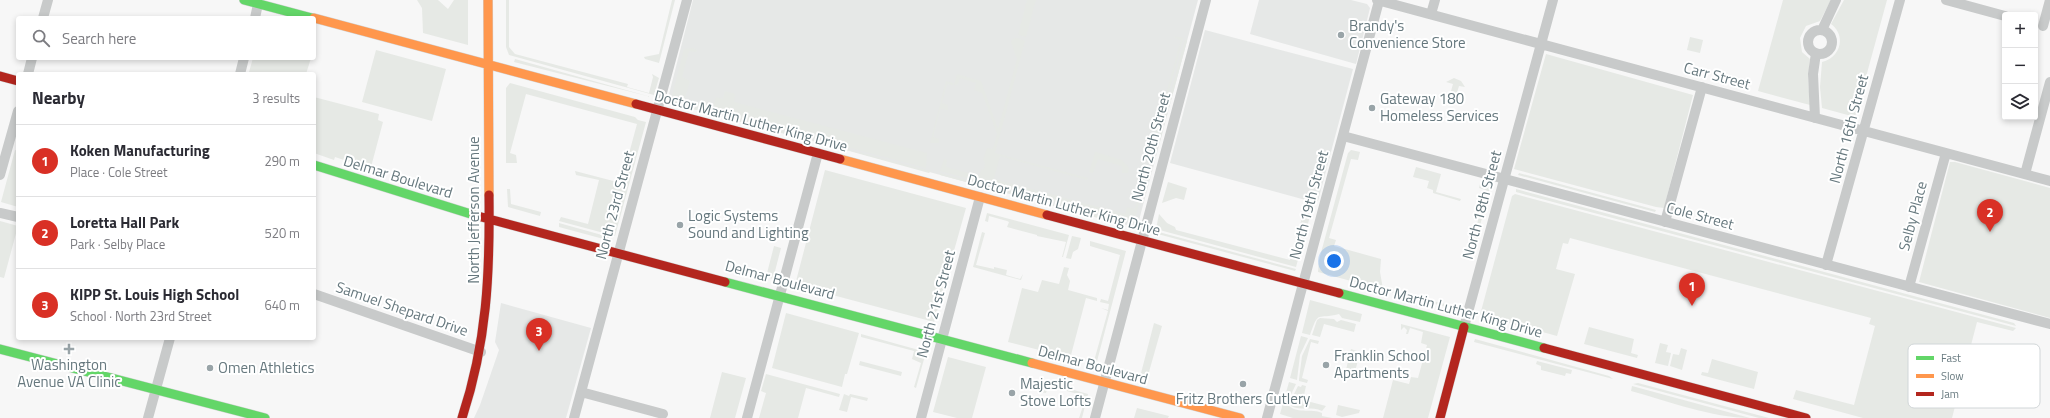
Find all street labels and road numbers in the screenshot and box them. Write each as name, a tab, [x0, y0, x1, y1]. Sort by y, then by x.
street label: Carr Street	[1681, 56, 1754, 96]
street label: North 16th Street	[1823, 71, 1874, 186]
street label: Doctor Martin Luther King Drive	[652, 84, 850, 157]
street label: North 20th Street	[1125, 89, 1176, 204]
street label: North Jefferson Avenue	[462, 136, 485, 284]
street label: North 23rd Street	[589, 147, 640, 262]
street label: North 19th Street	[1283, 147, 1334, 262]
street label: North 18th Street	[1456, 147, 1507, 262]
street label: Delmar Boulevard	[341, 149, 455, 204]
street label: Doctor Martin Luther King Drive	[965, 168, 1163, 241]
street label: Selby Place	[1892, 178, 1933, 253]
street label: Cole Street	[1664, 195, 1737, 236]
street label: North 21st Street	[910, 247, 961, 360]
street label: Delmar Boulevard	[723, 254, 838, 305]
street label: Doctor Martin Luther King Drive	[1347, 270, 1545, 343]
street label: Samuel Shepard Drive	[333, 275, 471, 342]
street label: Delmar Boulevard	[1036, 339, 1151, 390]

